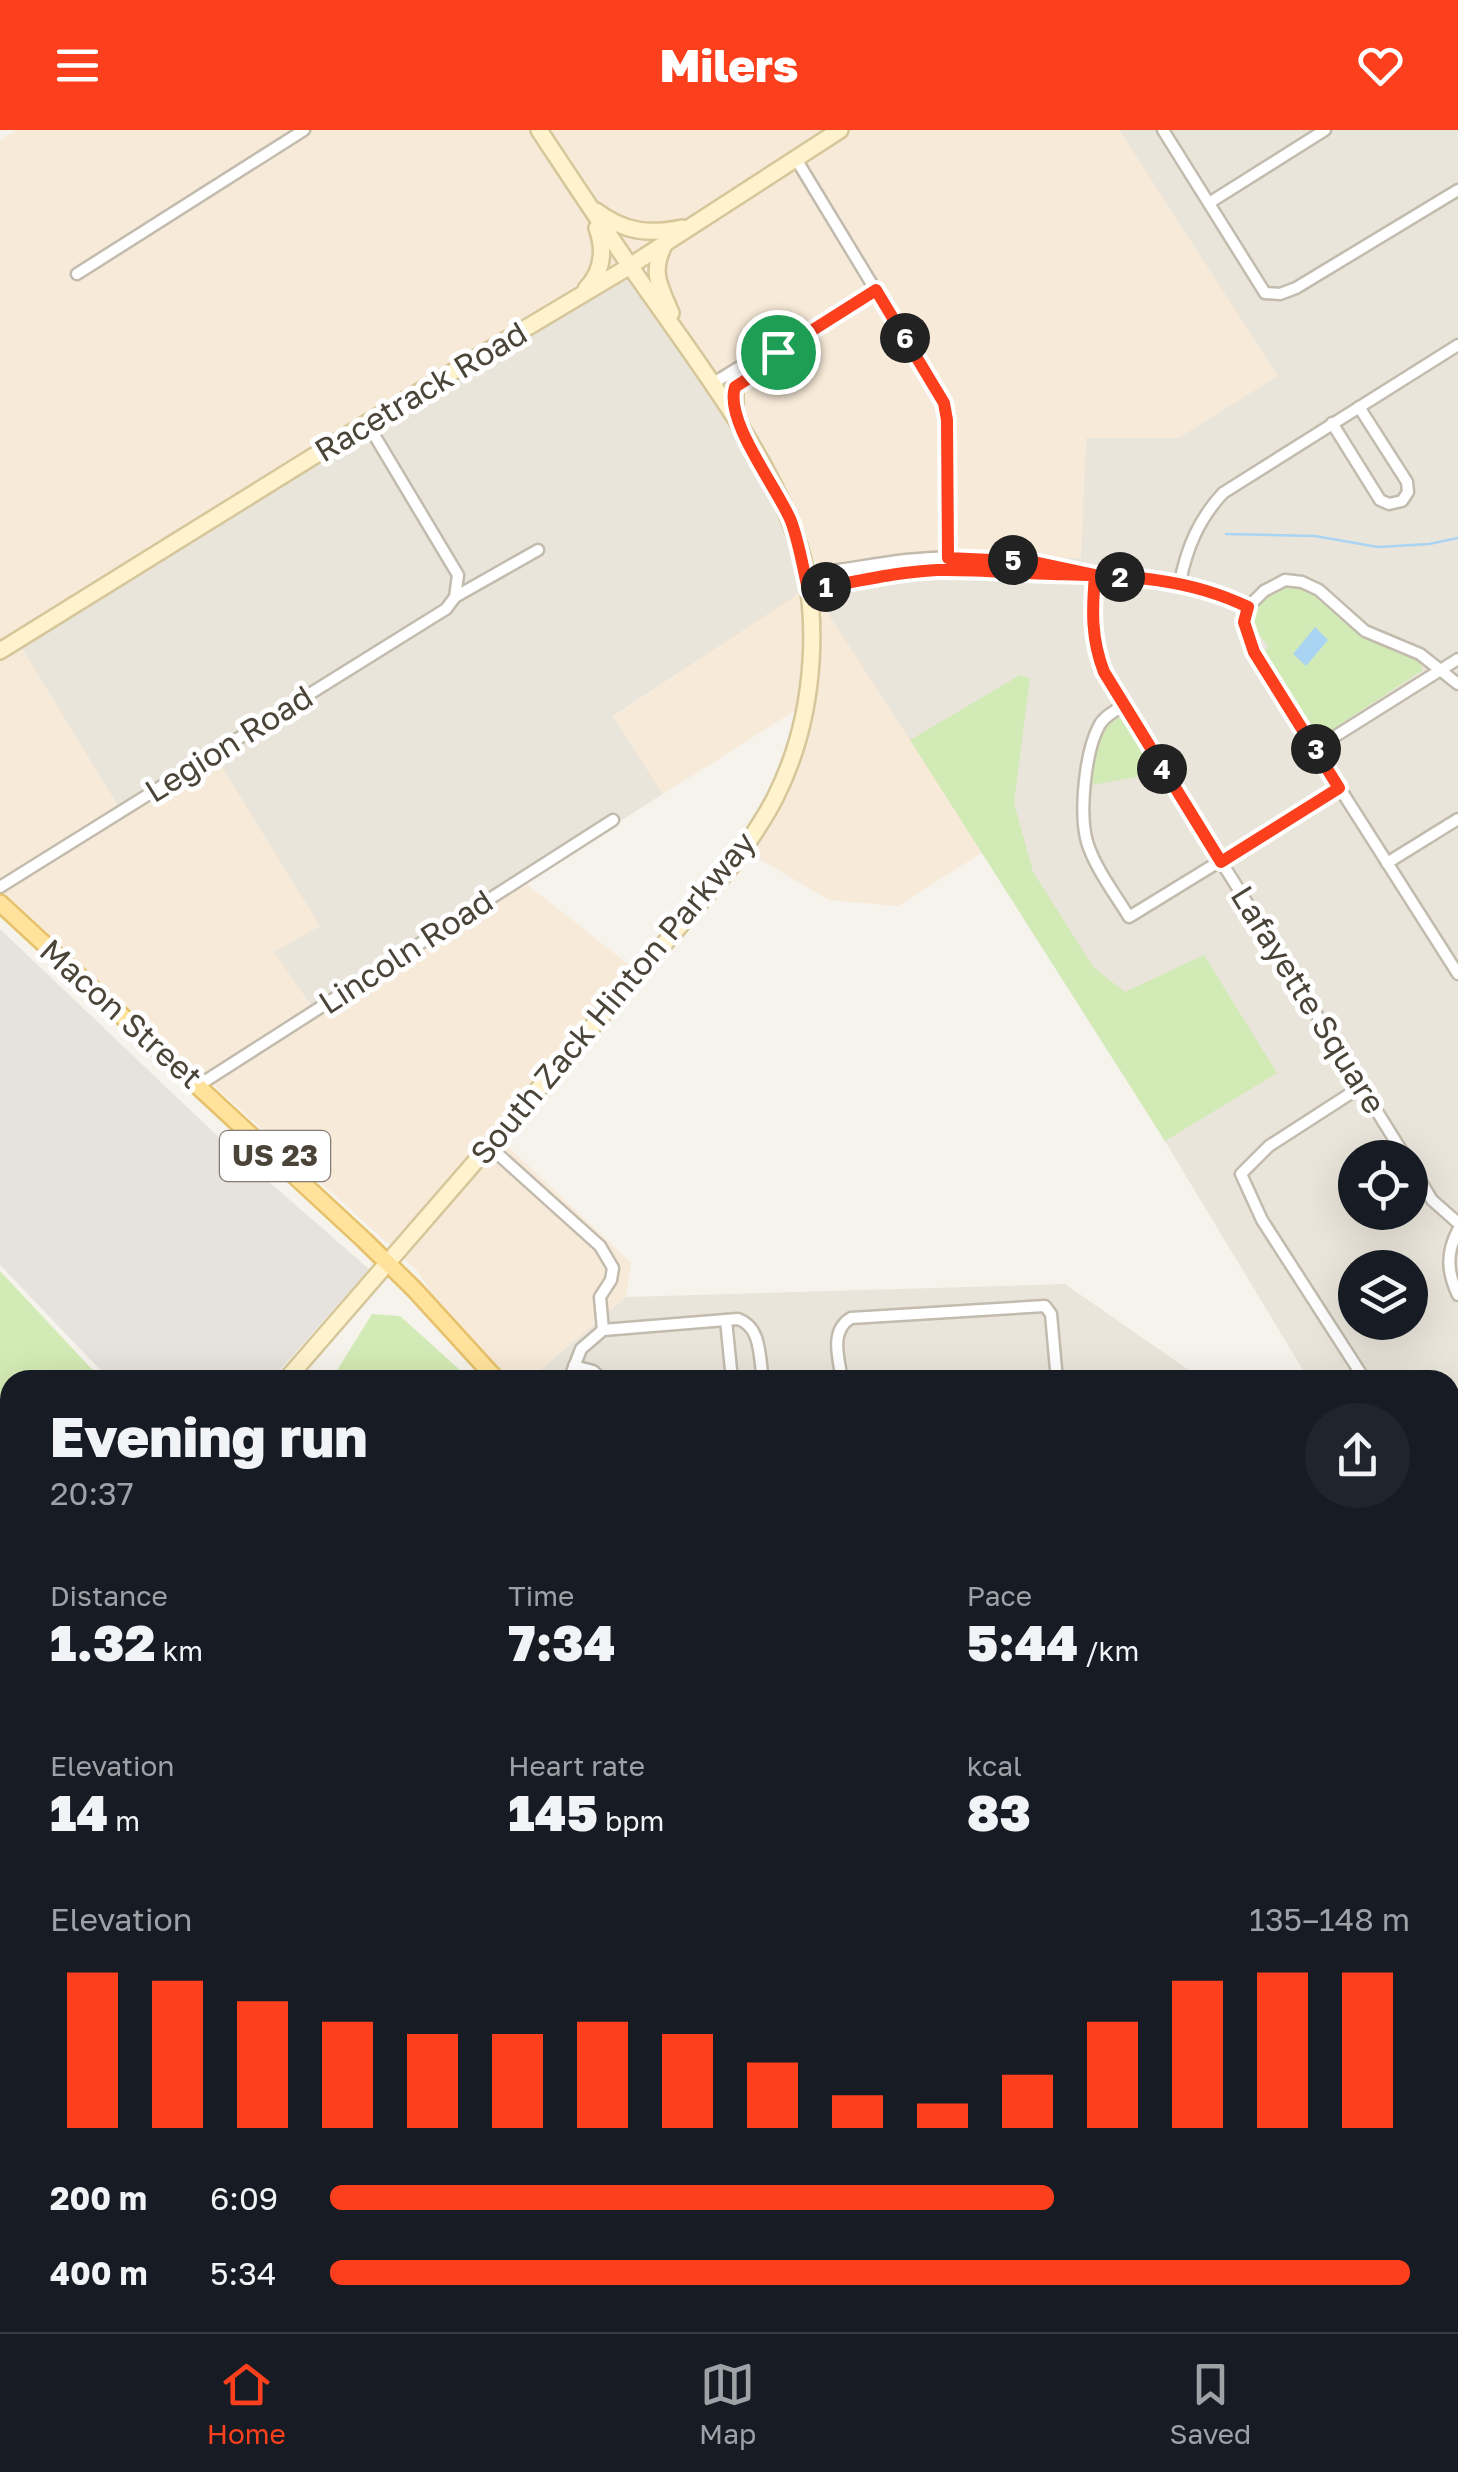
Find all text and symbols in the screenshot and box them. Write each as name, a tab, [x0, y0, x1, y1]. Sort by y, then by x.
icon: menu	[50, 38, 105, 93]
text: Milers	[660, 38, 798, 92]
icon: heart	[1353, 38, 1408, 93]
pin	[736, 310, 821, 395]
street label: Racetrack Road	[308, 313, 533, 469]
pin: 6	[880, 313, 930, 363]
text: 6	[896, 321, 914, 354]
icon: arrive	[751, 325, 806, 380]
pin: 5	[988, 535, 1038, 585]
text: 5	[1004, 543, 1022, 576]
pin: 2	[1095, 552, 1145, 602]
text: 2	[1111, 560, 1129, 593]
pin: 1	[801, 562, 851, 612]
text: 1	[819, 570, 833, 603]
street label: Legion Road	[138, 677, 319, 810]
pin: 3	[1291, 724, 1341, 774]
text: 3	[1307, 732, 1325, 765]
pin: 4	[1137, 744, 1187, 794]
text: 4	[1153, 752, 1171, 785]
street label: South Zack Hinton Parkway	[462, 823, 763, 1171]
street label: Lafayette Square	[1224, 879, 1394, 1120]
street label: Lincoln Road	[311, 881, 499, 1021]
street label: Macon Street	[33, 931, 210, 1096]
road number: US 23	[220, 1131, 330, 1181]
map controls	[1338, 1140, 1428, 1340]
button: locate	[1338, 1140, 1428, 1230]
button: layers	[1338, 1250, 1428, 1340]
text: Evening run	[50, 1403, 368, 1469]
button: share	[1305, 1403, 1410, 1508]
text: 20:37	[50, 1474, 134, 1512]
text: Distance	[50, 1579, 168, 1612]
text: Time	[508, 1579, 574, 1612]
text: Pace	[967, 1579, 1032, 1612]
text: 1.32	[50, 1612, 155, 1672]
text: 7:34	[508, 1612, 615, 1672]
text: 5:44	[967, 1612, 1078, 1672]
text: km	[155, 1634, 203, 1667]
text: /km	[1078, 1634, 1139, 1667]
text: Elevation	[50, 1749, 175, 1782]
text: Heart rate	[508, 1749, 645, 1782]
text: kcal	[967, 1749, 1022, 1782]
text: 14	[50, 1782, 108, 1842]
text: 145	[508, 1782, 598, 1842]
text: 83	[967, 1782, 1031, 1842]
text: m	[108, 1804, 140, 1837]
text: bpm	[598, 1804, 664, 1837]
text: Elevation	[50, 1900, 192, 1938]
text: 135–148 m	[1249, 1900, 1410, 1938]
text: 200 m	[50, 2179, 147, 2217]
text: 6:09	[210, 2179, 278, 2217]
text: 400 m	[50, 2254, 148, 2292]
text: 5:34	[210, 2254, 276, 2292]
tab: Home	[207, 2357, 286, 2450]
tab: Map	[699, 2357, 756, 2450]
tab: Saved	[1170, 2357, 1251, 2450]

